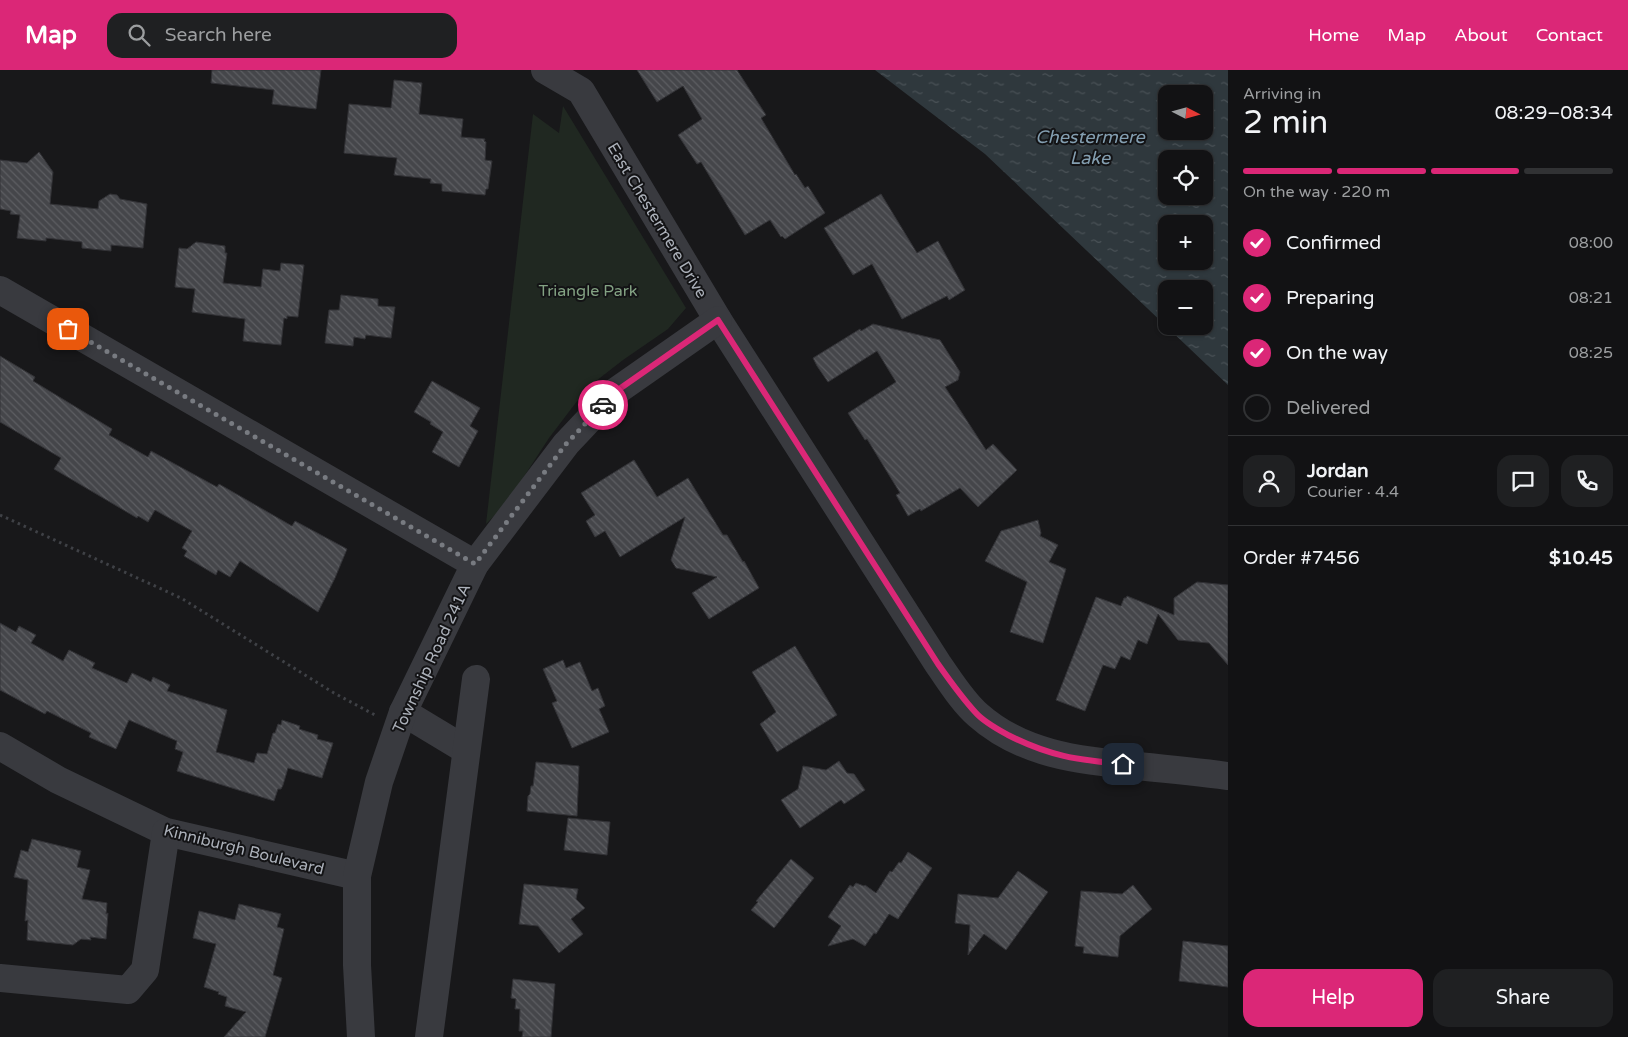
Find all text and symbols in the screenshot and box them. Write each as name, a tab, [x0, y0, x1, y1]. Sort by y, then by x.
search box	[107, 13, 457, 58]
text: Map	[25, 21, 77, 50]
icon: search	[125, 21, 153, 49]
text: Search here	[165, 24, 272, 46]
text: Home	[1308, 24, 1359, 46]
text: Map	[1387, 24, 1426, 46]
text: About	[1454, 24, 1508, 46]
text: Contact	[1536, 24, 1603, 46]
text: Arriving in	[1243, 84, 1321, 104]
north arrow	[1158, 85, 1212, 140]
map controls	[1158, 85, 1213, 335]
text: 08:29–08:34	[1495, 102, 1613, 124]
text: 2 min	[1243, 104, 1328, 142]
water label: Chestermere Lake	[1035, 126, 1146, 169]
street label: East Chestermere Drive	[603, 139, 712, 302]
button: locate	[1158, 150, 1213, 205]
text: On the way · 220 m	[1243, 182, 1390, 202]
button: +	[1158, 215, 1213, 270]
icon: check	[1243, 229, 1271, 257]
text: Confirmed	[1286, 232, 1381, 254]
text: 08:00	[1569, 233, 1613, 253]
button: −	[1158, 280, 1213, 335]
park label: Triangle Park	[538, 281, 638, 301]
icon: check	[1243, 284, 1271, 312]
text: Preparing	[1286, 287, 1375, 309]
text: 08:21	[1569, 288, 1613, 308]
pin	[47, 308, 89, 350]
icon: bag	[54, 315, 82, 343]
icon: check	[1243, 339, 1271, 367]
text: On the way	[1286, 342, 1388, 364]
text: 08:25	[1569, 343, 1613, 363]
courier	[578, 380, 628, 430]
icon: car	[589, 391, 617, 419]
text: Delivered	[1286, 397, 1371, 419]
button: person	[1243, 455, 1295, 507]
button: chat	[1497, 455, 1549, 507]
button: phone	[1561, 455, 1613, 507]
text: Jordan	[1307, 460, 1369, 482]
text: Courier · 4.4	[1307, 482, 1399, 502]
text: Order #7456	[1243, 547, 1360, 569]
text: $10.45	[1549, 547, 1613, 569]
street label: Township Road 241A	[388, 580, 475, 736]
pin	[1102, 743, 1144, 785]
icon: home	[1109, 750, 1137, 778]
street label: Kinniburgh Boulevard	[161, 820, 326, 880]
button: Help	[1243, 969, 1423, 1027]
button: Share	[1433, 969, 1613, 1027]

